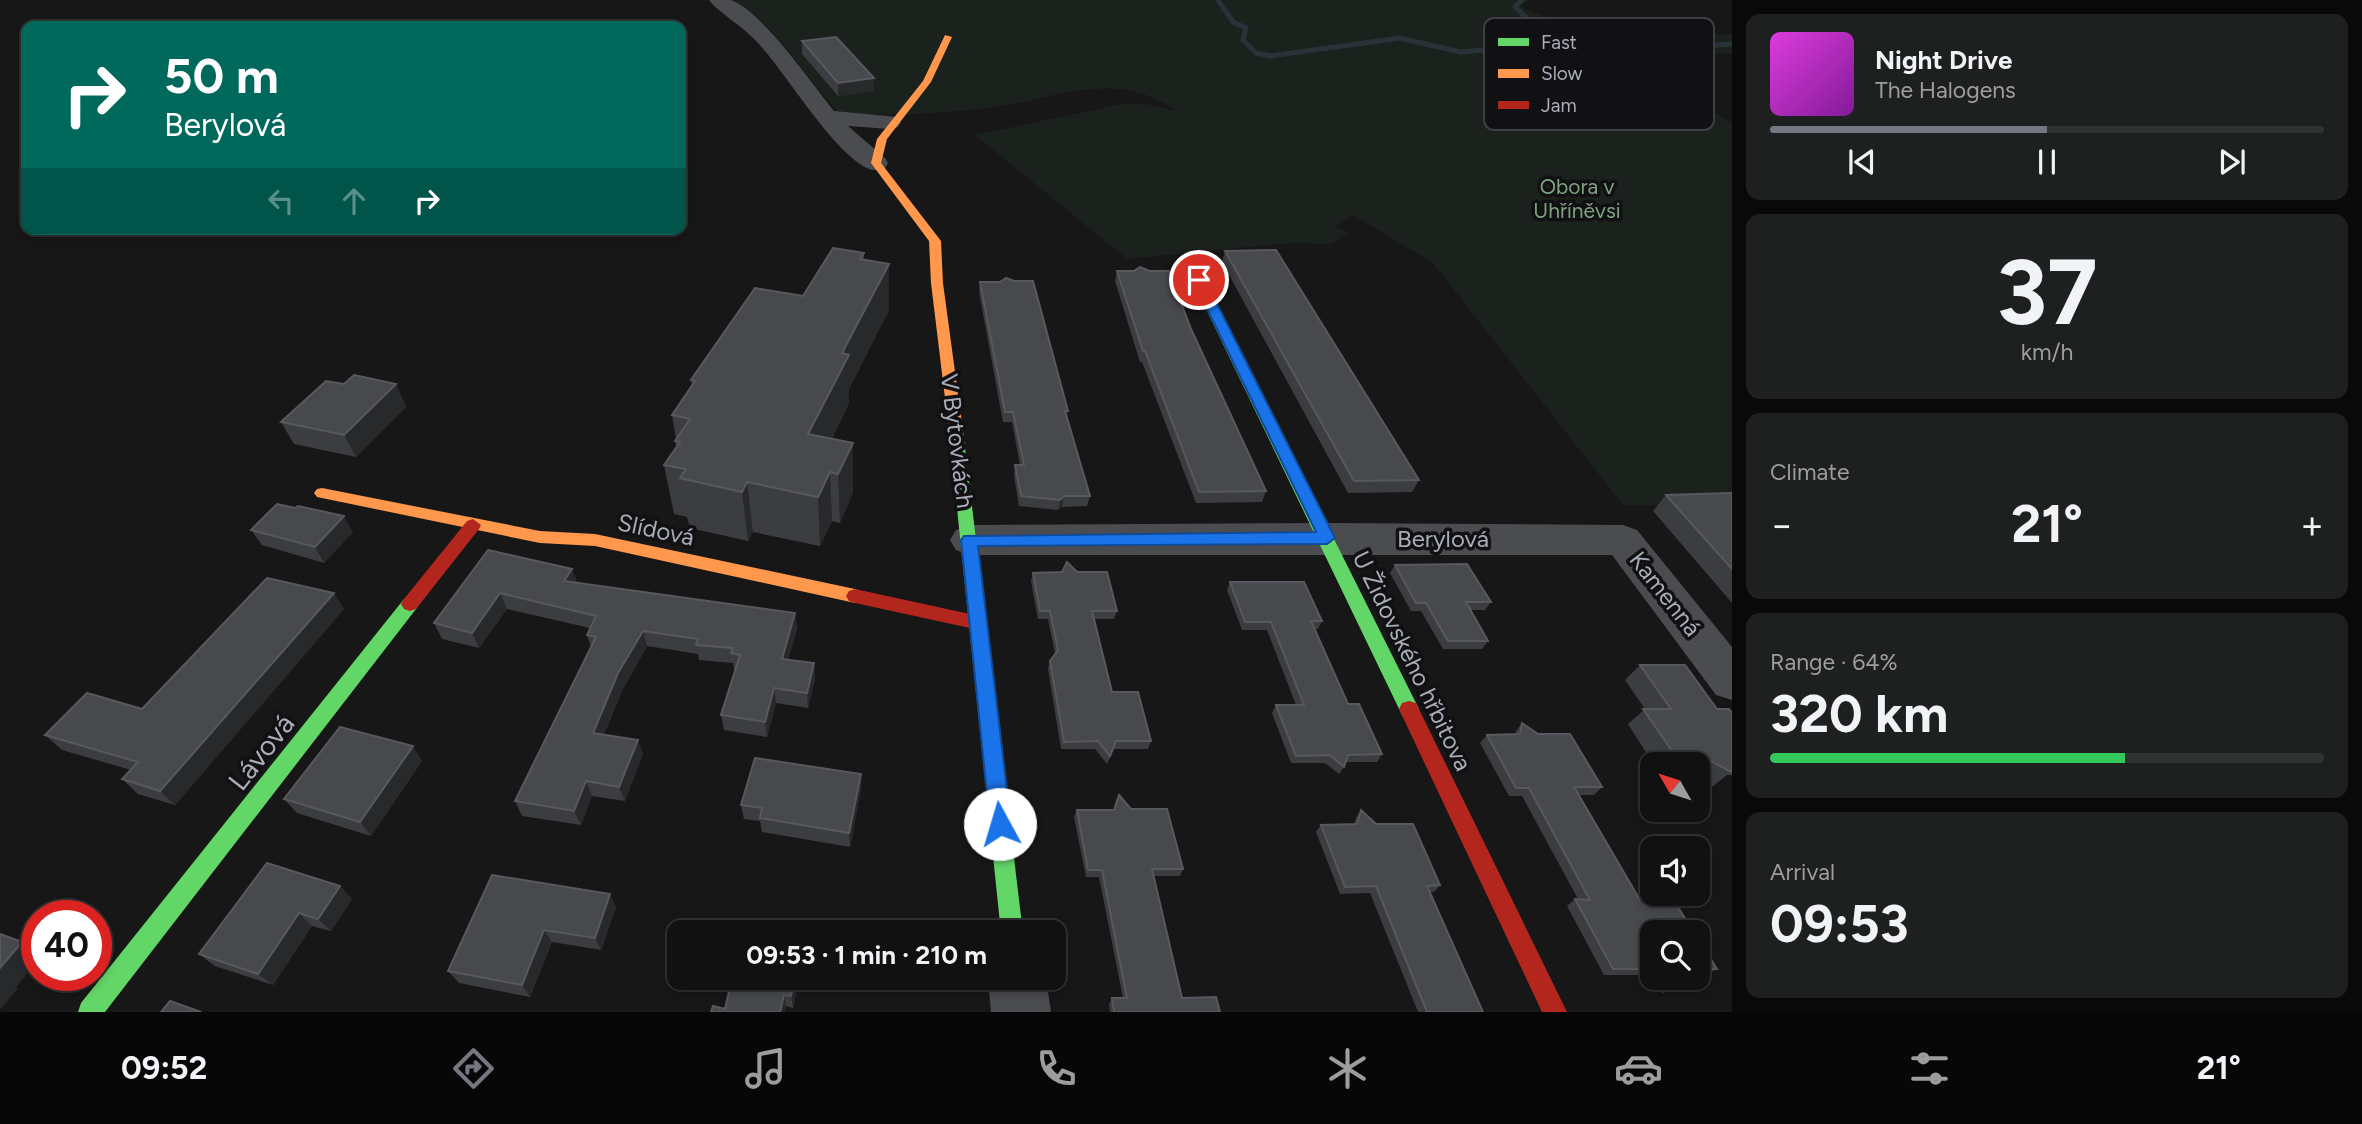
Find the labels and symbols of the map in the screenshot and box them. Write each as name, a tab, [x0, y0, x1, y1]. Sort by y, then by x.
legend	[1484, 18, 1714, 130]
text: Fast	[1541, 31, 1577, 54]
text: Slow	[1541, 62, 1583, 85]
text: Jam	[1541, 94, 1577, 117]
park label: Obora v Uhříněvsi	[1533, 174, 1621, 223]
pin	[1169, 250, 1229, 310]
street label: V Bytovkách	[935, 372, 980, 510]
street label: Slídová	[615, 507, 697, 552]
street label: Berylová	[1397, 524, 1489, 553]
street label: U Židovského hřbitova	[1347, 546, 1478, 775]
street label: Kamenná	[1623, 546, 1707, 642]
street label: Lávová	[221, 707, 301, 797]
north arrow	[1640, 752, 1710, 822]
position arrow	[963, 787, 1037, 861]
speed limit sign: 40	[21, 900, 112, 991]

